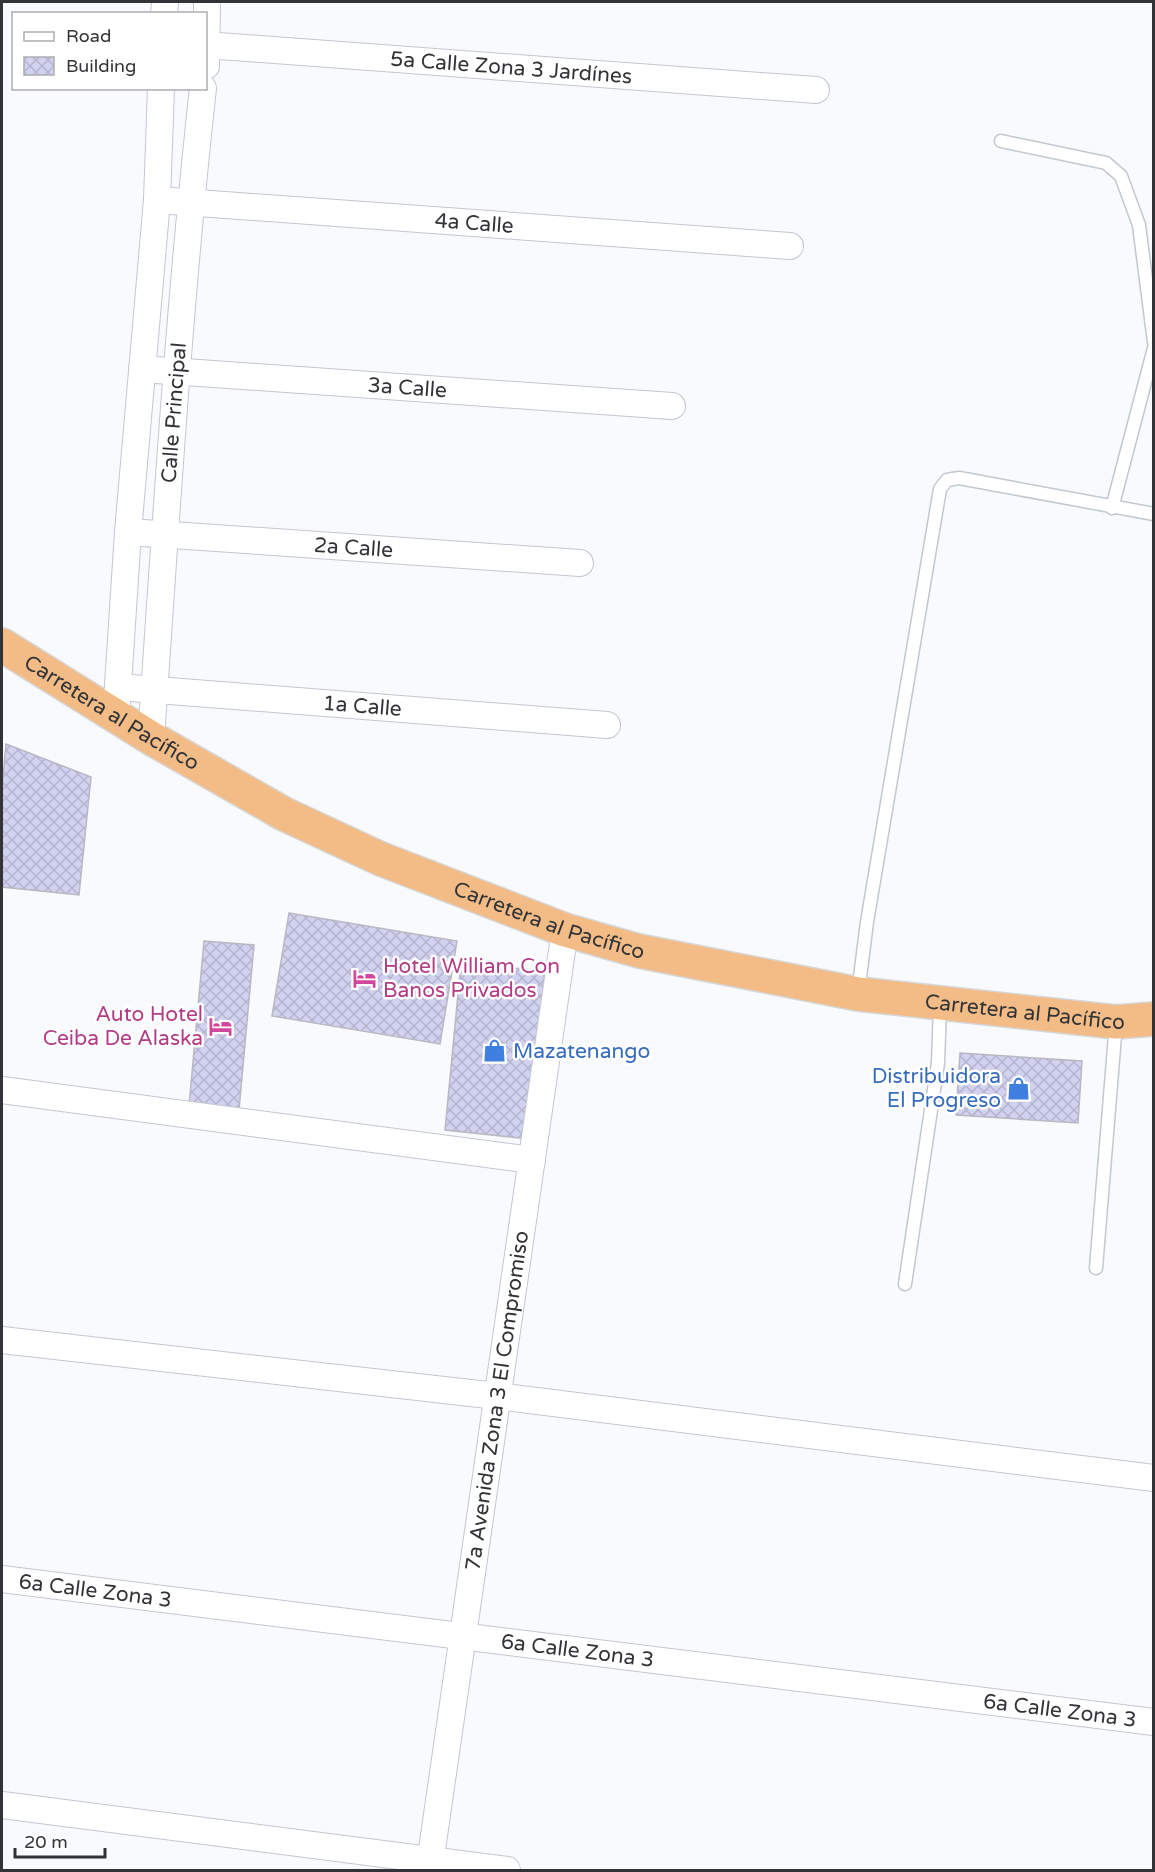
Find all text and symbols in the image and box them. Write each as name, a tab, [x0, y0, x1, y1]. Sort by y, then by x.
legend	[12, 12, 207, 90]
text: Road	[66, 25, 111, 47]
street label: 5a Calle Zona 3 Jardínes	[389, 47, 633, 89]
text: Building	[66, 55, 136, 77]
street label: 4a Calle	[434, 208, 515, 239]
street label: Calle Principal	[157, 342, 192, 484]
street label: 3a Calle	[367, 373, 448, 403]
street label: 2a Calle	[313, 533, 394, 563]
street label: Carretera al Pacífico	[19, 650, 204, 776]
street label: 1a Calle	[322, 691, 403, 722]
street label: Carretera al Pacífico	[450, 876, 648, 965]
place label: Hotel William Con Banos Privados	[383, 954, 560, 1003]
hotel icon: Hotel William Con Banos Privados	[352, 965, 378, 991]
street label: Carretera al Pacífico	[924, 989, 1126, 1035]
place label: Auto Hotel Ceiba De Alaska	[43, 1002, 203, 1051]
hotel icon: Auto Hotel Ceiba De Alaska	[208, 1013, 234, 1039]
shop icon: Mazatenango	[482, 1038, 508, 1064]
place label: Mazatenango	[513, 1039, 650, 1064]
place label: Distribuidora El Progreso	[872, 1064, 1001, 1113]
shop icon: Distribuidora El Progreso	[1006, 1075, 1032, 1101]
street label: 7a Avenida Zona 3 El Compromiso	[460, 1229, 534, 1573]
street label: 6a Calle Zona 3	[17, 1569, 173, 1613]
street label: 6a Calle Zona 3	[499, 1629, 656, 1673]
street label: 6a Calle Zona 3	[982, 1689, 1138, 1733]
scale bar	[15, 1821, 105, 1859]
text: 20 m	[24, 1831, 68, 1853]

